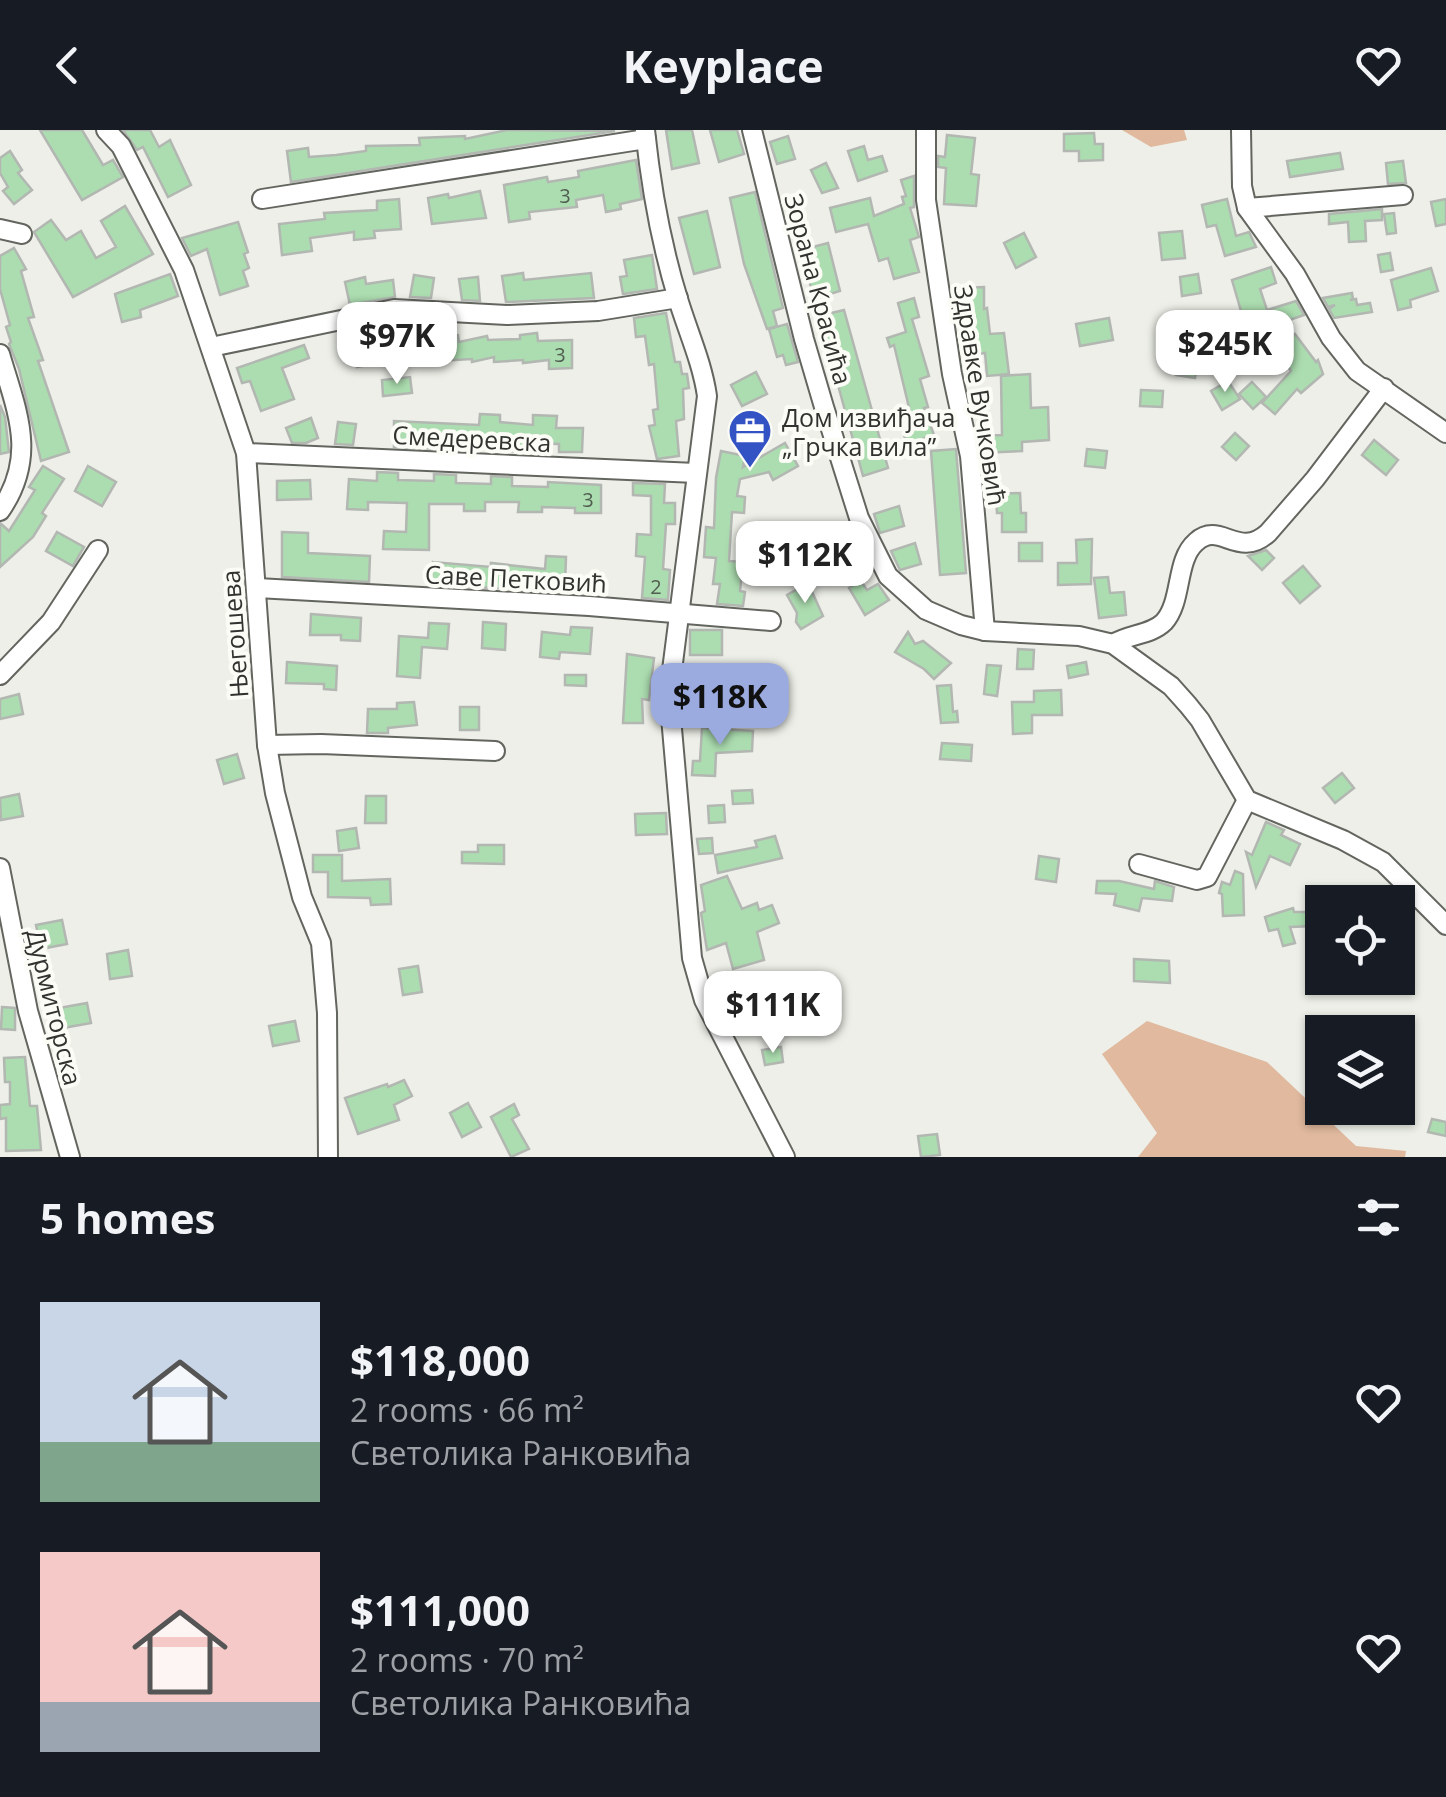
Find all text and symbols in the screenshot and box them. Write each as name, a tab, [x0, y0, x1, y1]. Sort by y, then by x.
text: Keyplace	[622, 35, 824, 96]
icon: back	[40, 38, 95, 93]
icon: heart	[1351, 38, 1406, 93]
house number: 3	[559, 182, 571, 209]
street label: Зорана Красића	[777, 190, 861, 388]
street label: Здравке Вучковић	[947, 282, 1015, 508]
pin: $97K	[338, 302, 456, 387]
pin: $245K	[1155, 310, 1295, 395]
text: $97K	[359, 313, 435, 356]
text: $245K	[1178, 321, 1272, 364]
house number: 3	[554, 341, 566, 368]
place label: Дом извиђача „Грчка вила”	[782, 400, 956, 463]
office icon: Дом извиђача „Грчка вила”	[727, 408, 773, 469]
street label: Смедеревска	[392, 417, 552, 459]
house number: 3	[582, 486, 594, 513]
pin: $112K	[735, 521, 875, 606]
text: $112K	[758, 532, 852, 575]
street label: Саве Петковић	[424, 556, 608, 600]
street label: Његошева	[213, 569, 255, 699]
house number: 2	[650, 573, 662, 600]
pin: $118K	[650, 663, 790, 748]
text: $118K	[673, 674, 767, 717]
map controls	[1305, 885, 1415, 1125]
button: locate	[1305, 885, 1415, 995]
street label: Дурмиторска	[19, 925, 91, 1089]
pin: $111K	[703, 971, 843, 1056]
text: $111K	[726, 982, 820, 1025]
button: layers	[1305, 1015, 1415, 1125]
text: 5 homes	[40, 1189, 215, 1246]
icon: filters	[1351, 1190, 1406, 1245]
text: $118,000	[350, 1331, 530, 1388]
icon: home	[120, 1342, 240, 1462]
icon: heart	[1351, 1375, 1406, 1430]
text: 2 rooms · 66 m²	[350, 1388, 584, 1431]
text: Светолика Ранковића	[350, 1431, 691, 1474]
text: $111,000	[350, 1581, 530, 1638]
icon: home	[120, 1592, 240, 1712]
icon: heart	[1351, 1625, 1406, 1680]
text: 2 rooms · 70 m²	[350, 1638, 584, 1681]
text: Светолика Ранковића	[350, 1681, 691, 1724]

